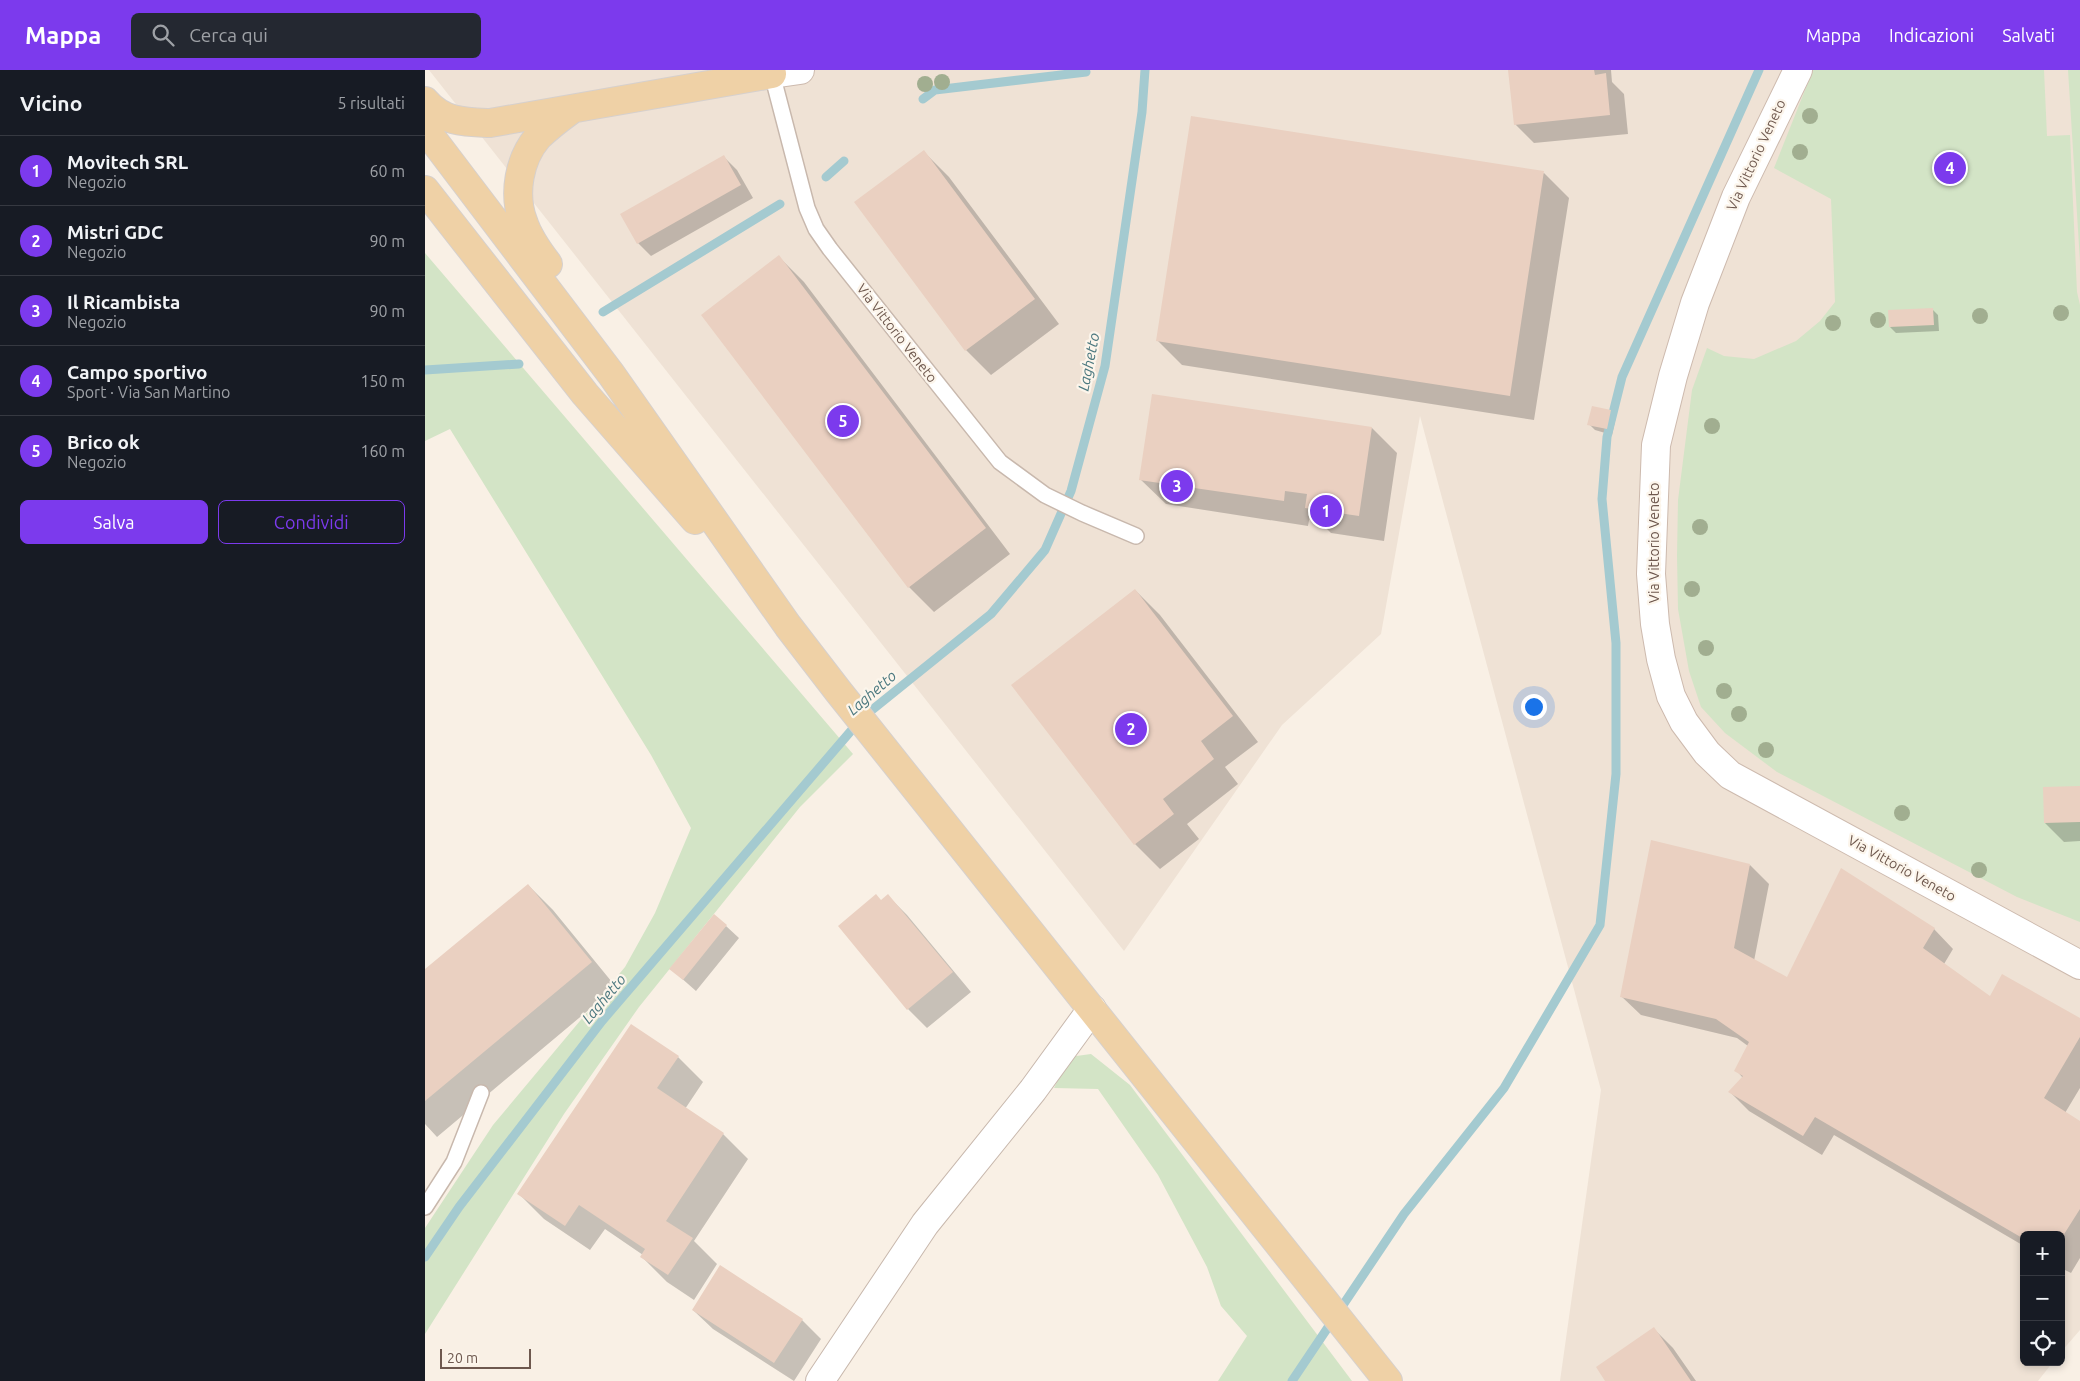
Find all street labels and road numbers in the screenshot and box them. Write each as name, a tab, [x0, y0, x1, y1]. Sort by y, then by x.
street label: Via Vittorio Veneto	[1723, 97, 1789, 213]
street label: Via Vittorio Veneto	[854, 281, 940, 385]
street label: Via Vittorio Veneto	[1646, 483, 1662, 603]
street label: Via Vittorio Veneto	[1845, 832, 1959, 904]

